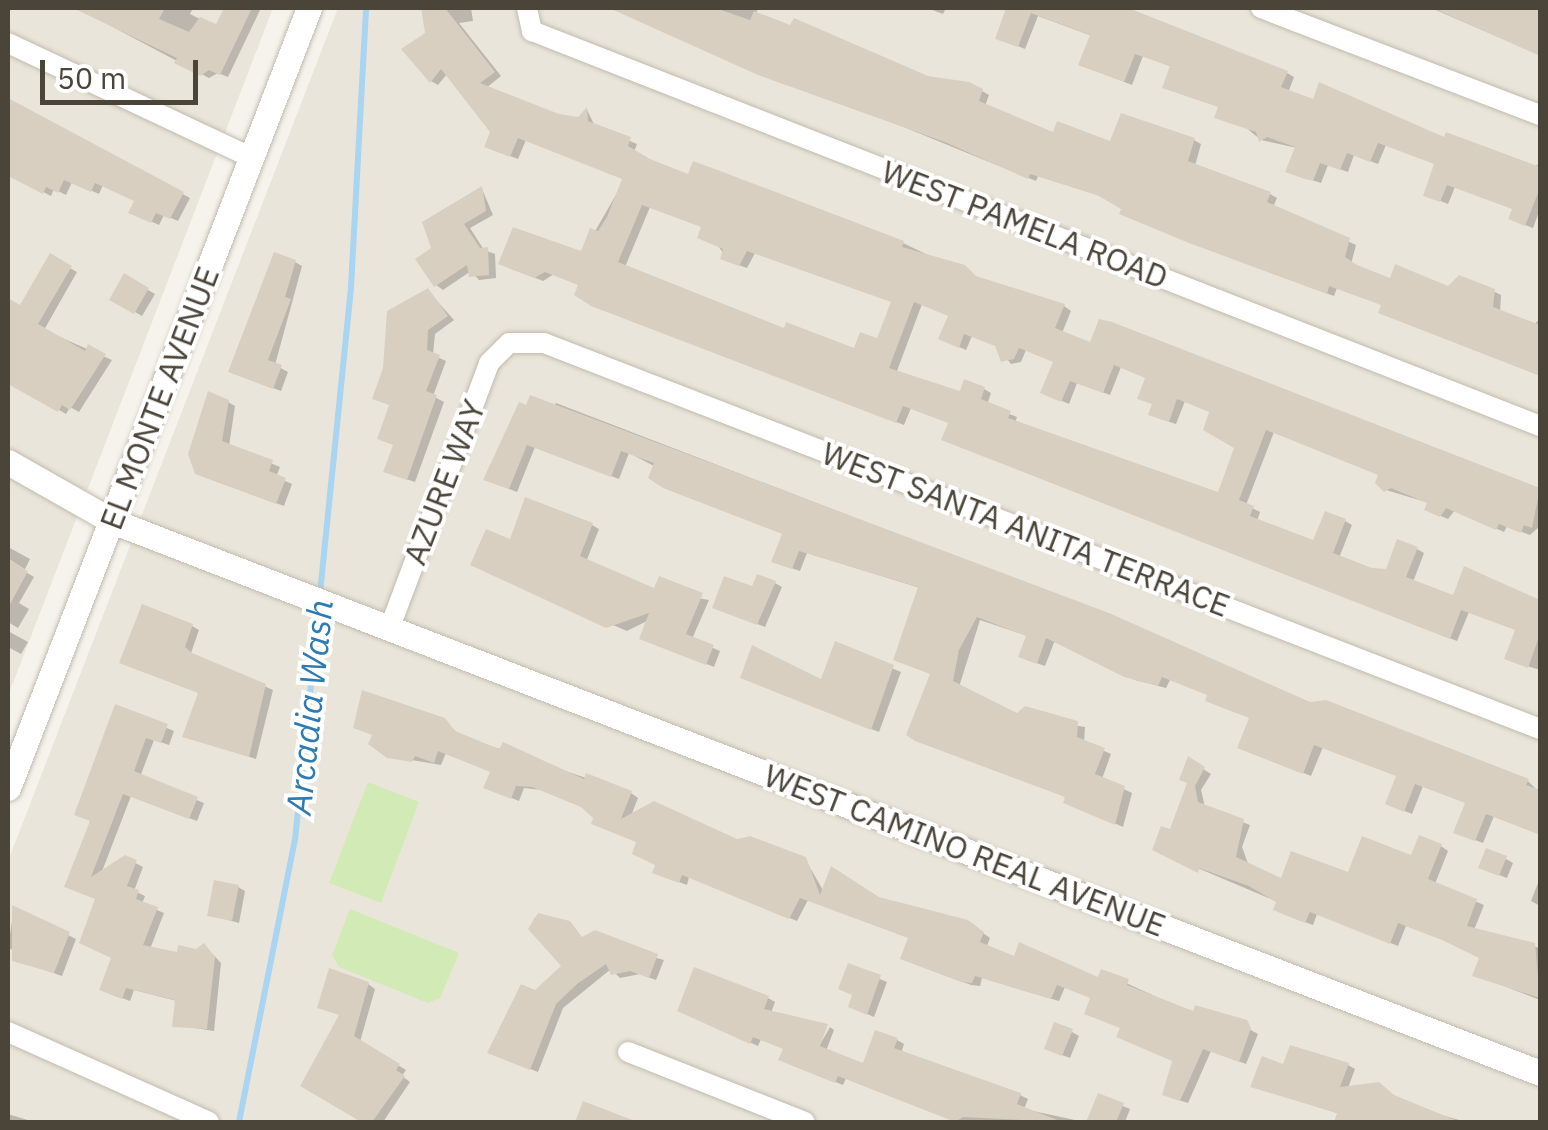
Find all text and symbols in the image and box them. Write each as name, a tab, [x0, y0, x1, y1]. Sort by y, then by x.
scale bar	[45, 40, 202, 102]
text: 50 m	[57, 58, 126, 97]
street label: WEST PAMELA ROAD	[877, 152, 1173, 296]
street label: EL MONTE AVENUE	[91, 261, 227, 535]
street label: AZURE WAY	[395, 394, 493, 570]
street label: WEST SANTA ANITA TERRACE	[817, 433, 1235, 625]
water label: Arcadia Wash	[277, 597, 341, 817]
street label: WEST CAMINO REAL AVENUE	[759, 756, 1171, 944]

